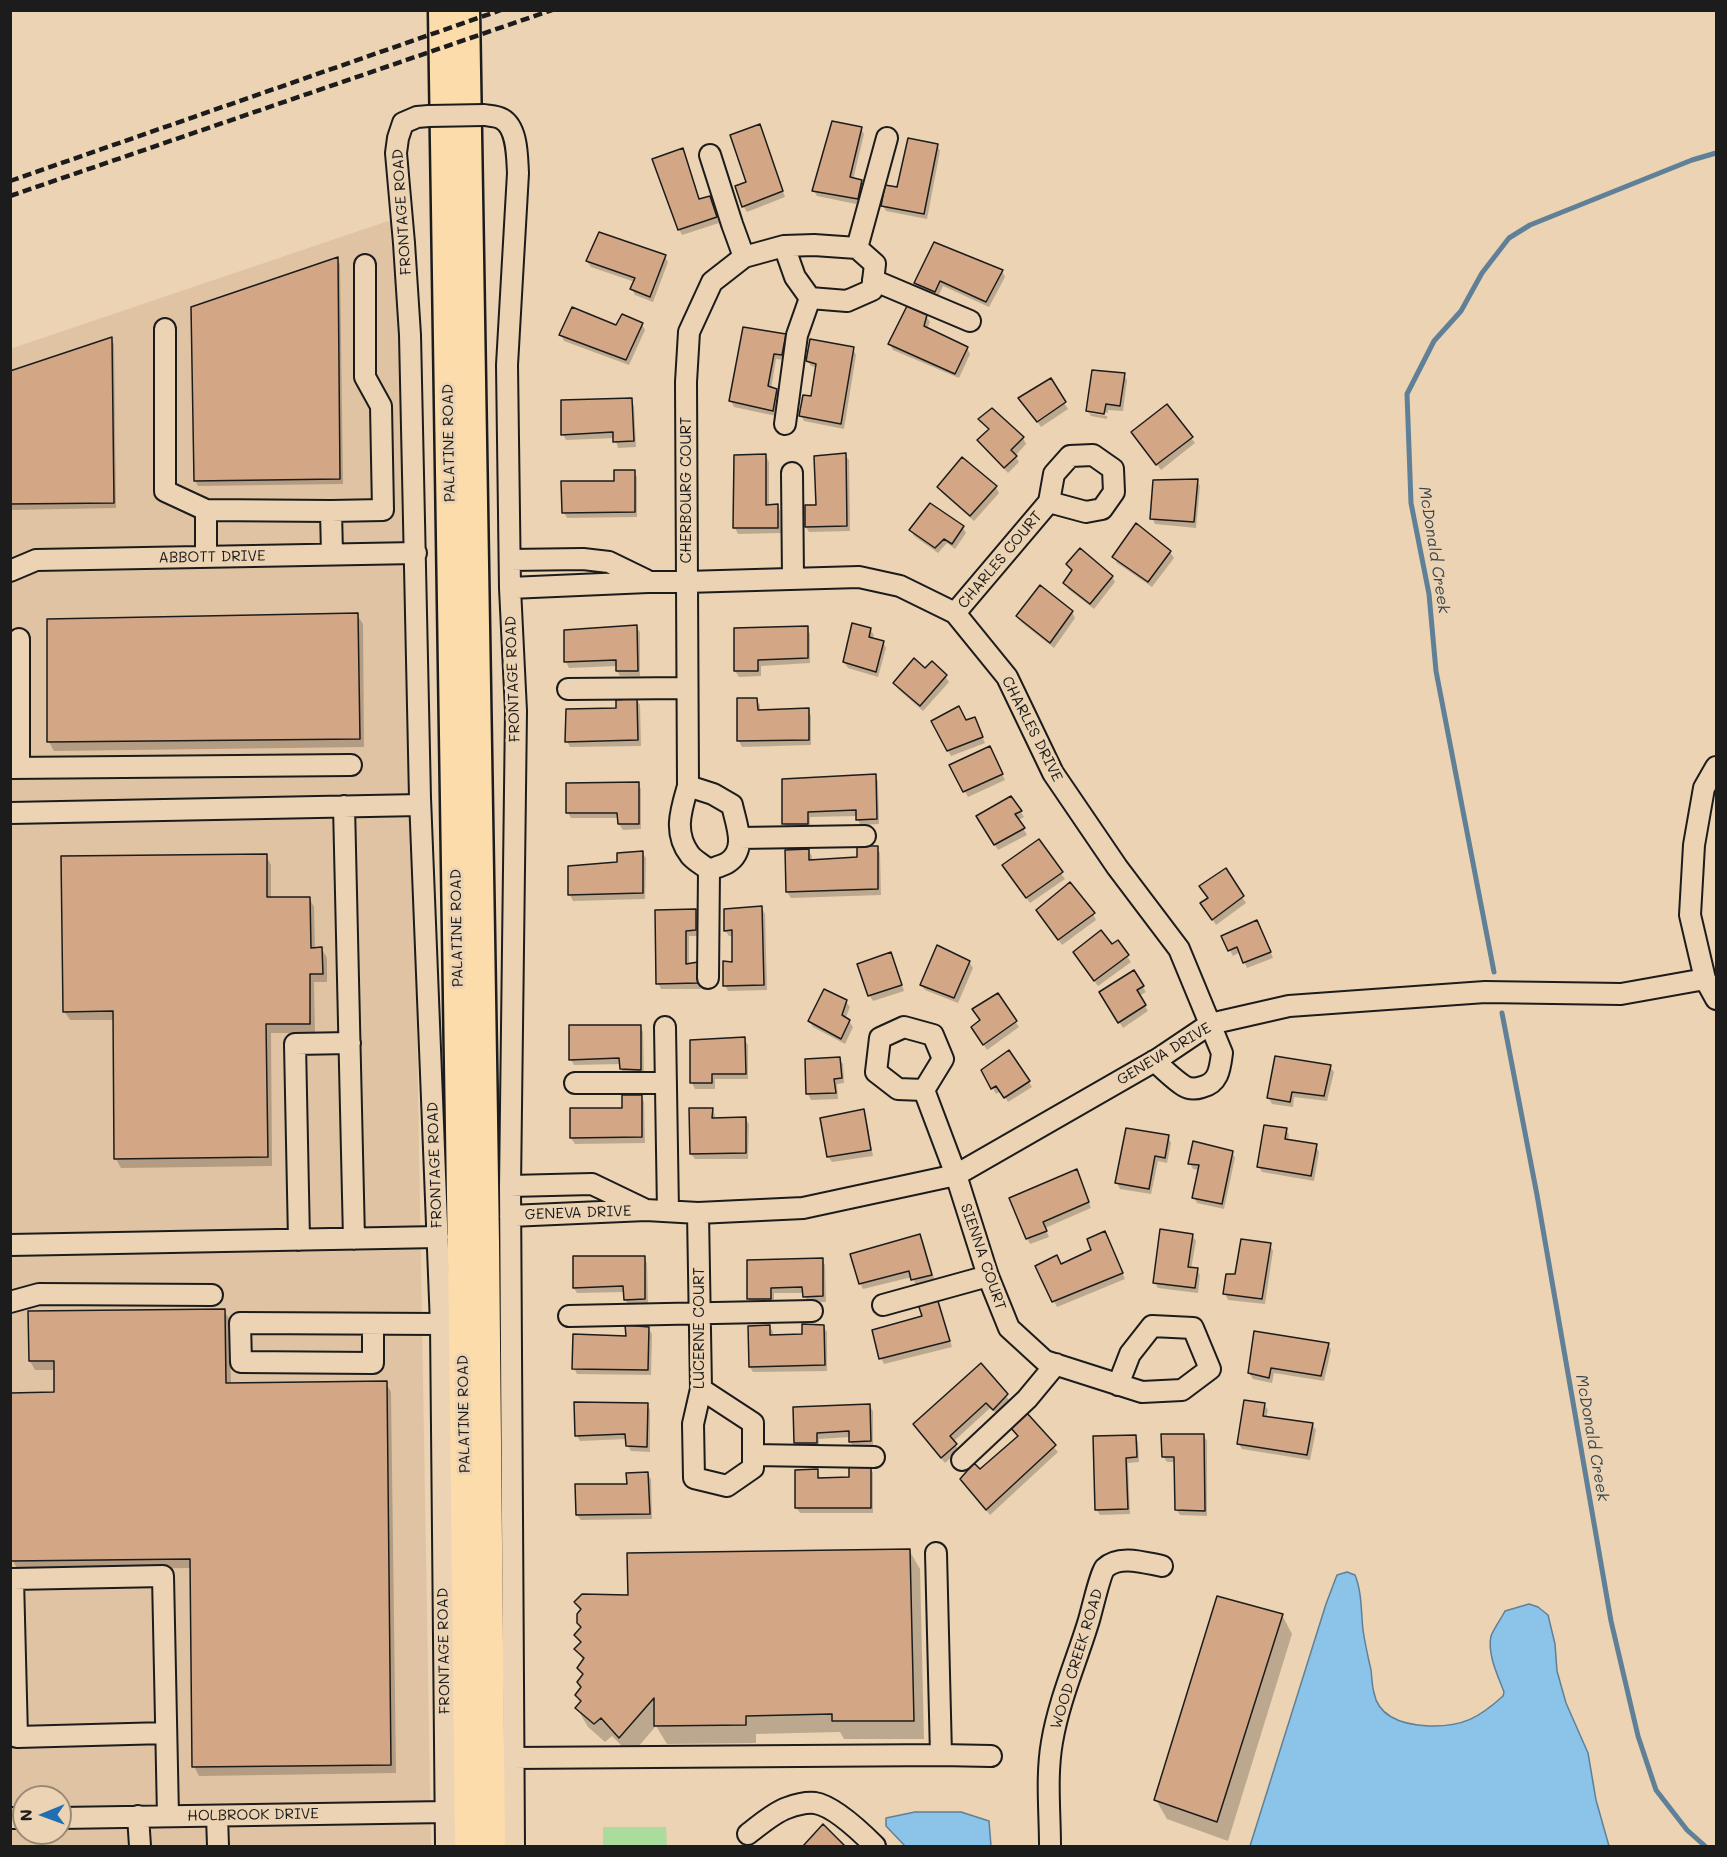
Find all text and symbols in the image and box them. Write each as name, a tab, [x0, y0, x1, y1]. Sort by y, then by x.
street label: FRONTAGE ROAD	[389, 148, 415, 276]
street label: PALATINE ROAD	[439, 384, 459, 502]
street label: CHERBOURG COURT	[677, 417, 695, 563]
water label: McDonald Creek	[1414, 485, 1454, 615]
street label: CHARLES COURT	[954, 508, 1046, 612]
street label: ABBOTT DRIVE	[158, 547, 266, 567]
street label: FRONTAGE ROAD	[502, 616, 524, 742]
street label: CHARLES DRIVE	[998, 673, 1066, 785]
street label: PALATINE ROAD	[447, 869, 467, 987]
street label: GENEVA DRIVE	[1114, 1019, 1214, 1089]
street label: FRONTAGE ROAD	[424, 1102, 446, 1228]
street label: SIENNA COURT	[956, 1201, 1010, 1313]
street label: GENEVA DRIVE	[524, 1202, 632, 1224]
street label: LUCERNE COURT	[690, 1267, 708, 1389]
street label: PALATINE ROAD	[454, 1355, 474, 1473]
water label: McDonald Creek	[1571, 1373, 1613, 1503]
street label: WOOD CREEK ROAD	[1047, 1587, 1107, 1731]
street label: FRONTAGE ROAD	[434, 1588, 454, 1714]
north arrow	[12, 1785, 72, 1845]
street label: HOLBROOK DRIVE	[187, 1805, 319, 1825]
text: N	[15, 1809, 36, 1822]

